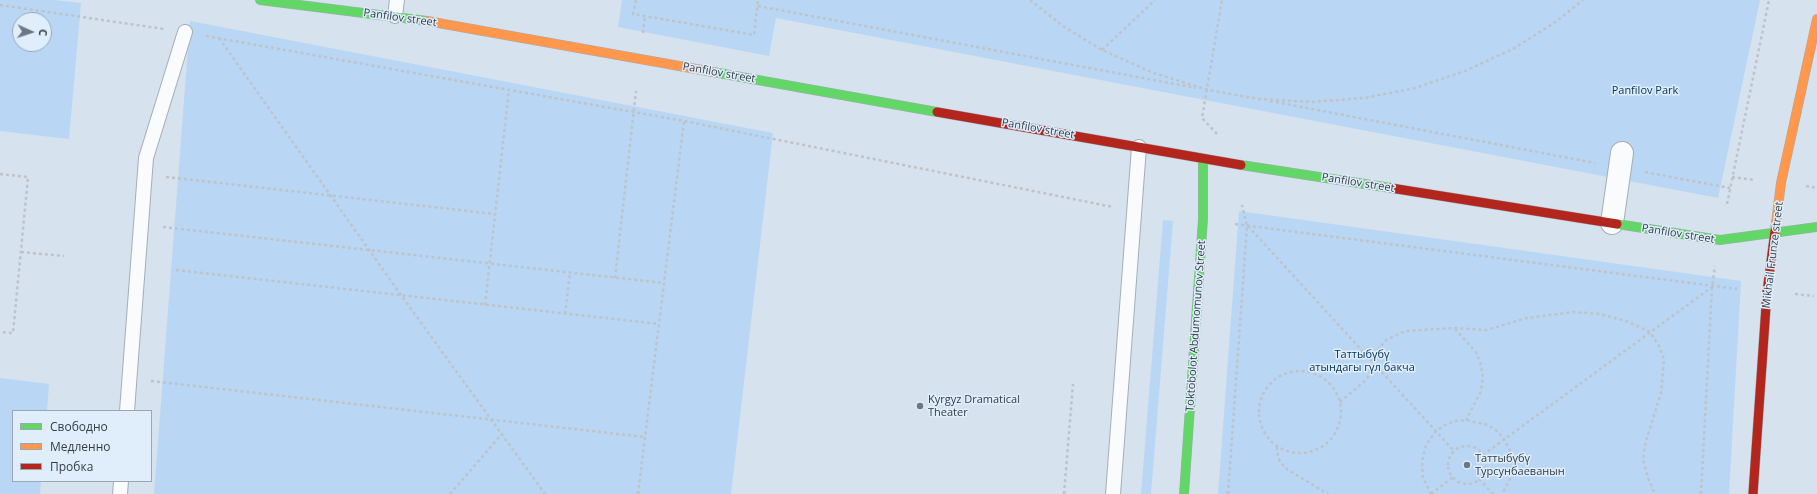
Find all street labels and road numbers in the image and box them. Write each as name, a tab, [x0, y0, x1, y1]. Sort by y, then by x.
street label: Panfilov street	[363, 6, 437, 30]
street label: Panfilov street	[682, 60, 756, 86]
street label: Panfilov street	[1001, 116, 1075, 142]
street label: Panfilov street	[1321, 171, 1395, 195]
street label: Mikhail Frunze street	[1760, 201, 1786, 309]
street label: Panfilov street	[1641, 222, 1715, 246]
street label: Toktobolot Abdumomunov Street	[1183, 240, 1209, 412]

